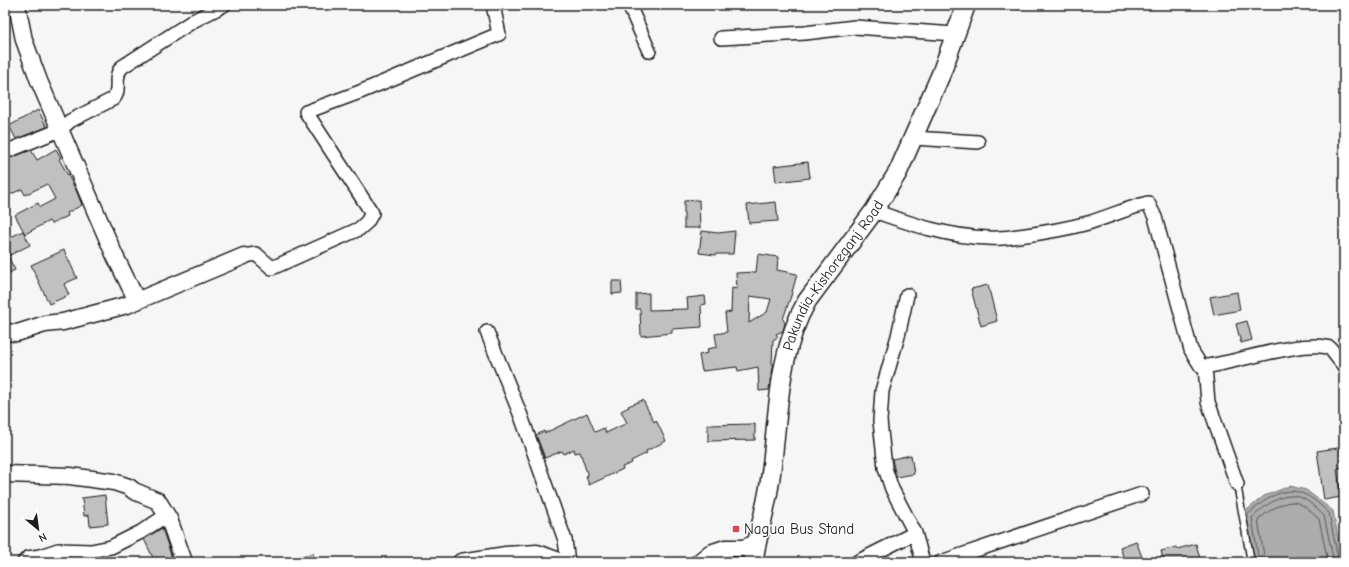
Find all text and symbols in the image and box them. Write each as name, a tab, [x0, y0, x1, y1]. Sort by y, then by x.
street label: Pakundia-Kishoreganj Road	[779, 197, 887, 352]
north arrow	[18, 509, 58, 549]
place label: Nagua Bus Stand	[744, 520, 854, 538]
marker: Nagua Bus Stand	[731, 524, 741, 534]
text: N	[36, 530, 49, 545]

